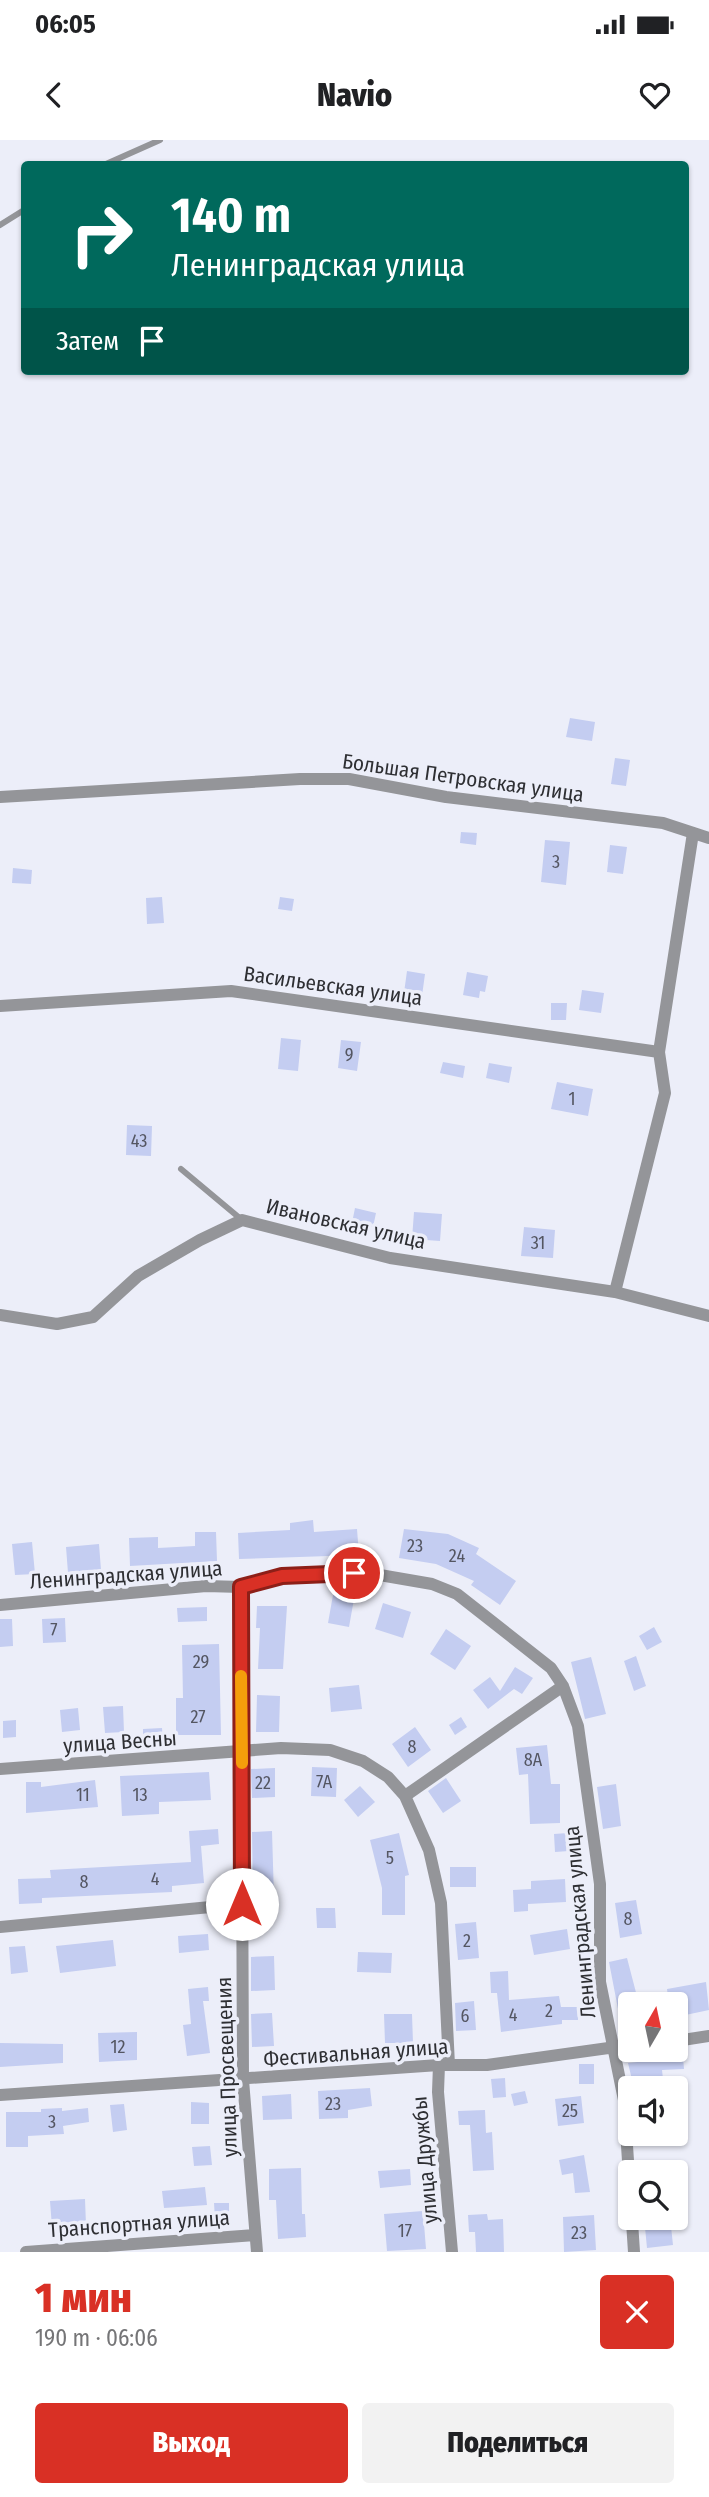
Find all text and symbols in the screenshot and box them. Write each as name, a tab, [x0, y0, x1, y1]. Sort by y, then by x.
text: 06:05	[35, 9, 96, 40]
icon: back	[35, 76, 73, 114]
text: Navio	[317, 76, 392, 114]
icon: heart	[636, 76, 674, 114]
text: 140 m	[171, 186, 291, 245]
icon: right	[56, 189, 147, 280]
text: Ленинградская улица	[171, 246, 465, 284]
icon: arrive	[133, 322, 171, 360]
text: Затем	[56, 326, 119, 357]
street label: Большая Петровская улица	[341, 748, 585, 808]
house number: 3	[552, 851, 560, 873]
street label: Васильевская улица	[242, 961, 424, 1011]
house number: 9	[345, 1044, 353, 1066]
house number: 1	[568, 1088, 576, 1110]
house number: 43	[131, 1130, 147, 1152]
street label: Ивановская улица	[264, 1193, 428, 1255]
house number: 31	[531, 1232, 545, 1254]
house number: 23	[407, 1535, 423, 1557]
pin	[324, 1543, 384, 1603]
house number: 24	[449, 1545, 465, 1567]
icon: arrive	[335, 1554, 373, 1592]
street label: Ленинградская улица	[29, 1555, 223, 1595]
house number: 7	[50, 1619, 58, 1641]
house number: 29	[193, 1651, 209, 1673]
house number: 27	[190, 1706, 206, 1728]
street label: улица Весны	[62, 1725, 178, 1759]
house number: 8	[408, 1736, 417, 1758]
house number: 8А	[524, 1749, 543, 1771]
house number: 7А	[316, 1771, 333, 1793]
house number: 22	[255, 1772, 271, 1794]
house number: 11	[76, 1784, 90, 1806]
house number: 13	[132, 1784, 148, 1806]
street label: Ленинградская улица	[559, 1825, 601, 2019]
house number: 5	[386, 1847, 394, 1869]
position arrow	[205, 1867, 279, 1941]
house number: 4	[151, 1868, 160, 1890]
house number: 8	[80, 1871, 89, 1893]
house number: 8	[624, 1908, 633, 1930]
house number: 2	[463, 1930, 471, 1952]
street label: улица Просвещения	[211, 1976, 243, 2158]
north arrow	[618, 1992, 688, 2062]
map controls	[618, 1992, 688, 2230]
house number: 2	[545, 2000, 553, 2022]
house number: 4	[509, 2004, 518, 2026]
house number: 6	[461, 2005, 470, 2027]
street label: Фестивальная улица	[263, 2034, 449, 2072]
house number: 12	[111, 2036, 126, 2058]
button: sound	[618, 2076, 688, 2146]
house number: 23	[325, 2093, 341, 2115]
street label: улица Дружбы	[406, 2095, 444, 2225]
house number: 25	[562, 2100, 578, 2122]
house number: 3	[48, 2111, 56, 2133]
button: search	[618, 2160, 688, 2230]
street label: Транспортная улица	[47, 2205, 231, 2243]
house number: 17	[398, 2220, 412, 2242]
house number: 23	[571, 2222, 587, 2244]
text: 1 мин	[35, 2273, 132, 2323]
button: close	[600, 2275, 674, 2349]
text: 190 m · 06:06	[35, 2324, 158, 2352]
button: Выход	[35, 2403, 348, 2483]
button: Поделиться	[362, 2403, 674, 2483]

